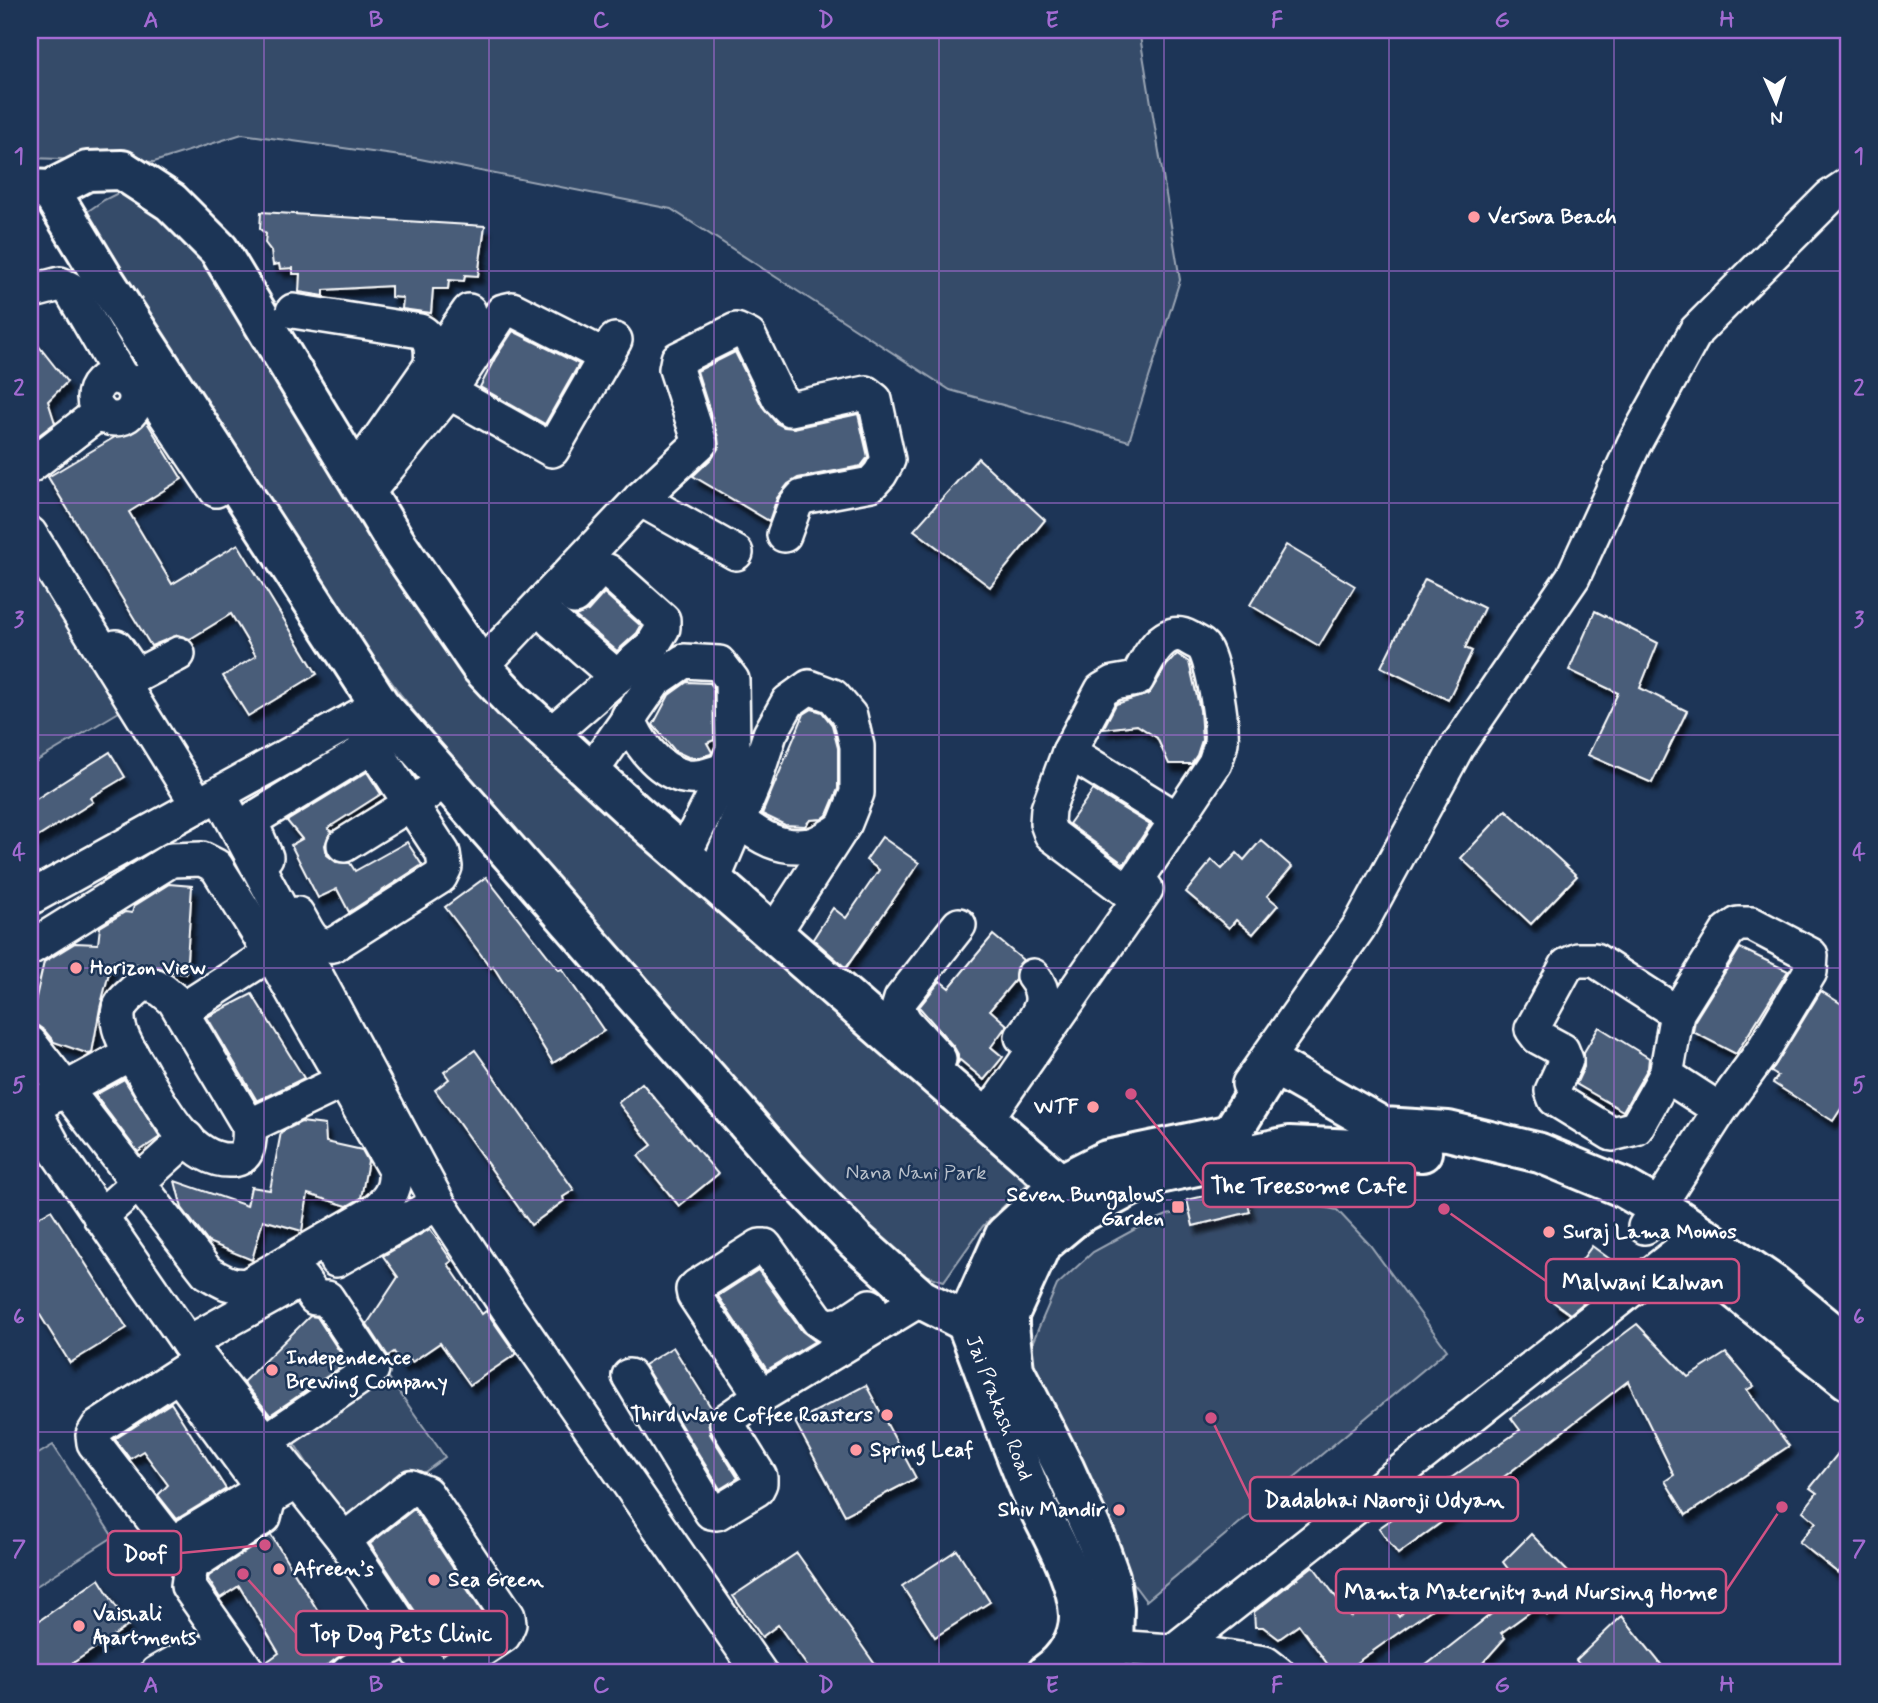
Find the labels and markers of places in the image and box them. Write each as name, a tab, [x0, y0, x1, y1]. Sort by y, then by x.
place label: Versova Beach	[1488, 203, 1617, 231]
marker: Versova Beach	[1466, 209, 1482, 225]
place label: Horizon View	[90, 954, 206, 982]
marker: Horizon View	[68, 960, 84, 976]
place label: WTF	[1033, 1093, 1079, 1121]
marker: WTF	[1085, 1099, 1101, 1115]
callout: The Treesome Cafe	[1203, 1163, 1415, 1207]
place label: Seven Bungalows Garden	[1006, 1181, 1165, 1233]
marker: Seven Bungalows Garden	[1170, 1199, 1186, 1215]
place label: Suraj Lama Momos	[1563, 1218, 1737, 1246]
marker: Suraj Lama Momos	[1541, 1224, 1557, 1240]
callout: Malwani Kalwan	[1546, 1259, 1739, 1303]
place label: Independence Brewing Company	[286, 1344, 448, 1398]
marker: Independence Brewing Company	[264, 1362, 280, 1378]
place label: Third Wave Coffee Roasters	[630, 1401, 874, 1429]
marker: Third Wave Coffee Roasters	[879, 1407, 895, 1423]
place label: Spring Leaf	[870, 1436, 974, 1466]
marker: Spring Leaf	[848, 1442, 864, 1458]
callout: Dadabhai Naoroji Udyan	[1250, 1477, 1518, 1521]
place label: Shiv Mandir	[998, 1496, 1105, 1524]
marker: Shiv Mandir	[1111, 1502, 1127, 1518]
callout: Doof	[108, 1531, 181, 1575]
place label: Afreen’s	[293, 1555, 374, 1583]
marker: Afreen’s	[271, 1561, 287, 1577]
place label: Sea Green	[448, 1566, 544, 1594]
callout: Mamta Maternity and Nursing Home	[1336, 1569, 1726, 1613]
marker: Sea Green	[426, 1572, 442, 1588]
place label: Vaishali Apartments	[93, 1600, 197, 1653]
callout: Top Dog Pets Clinic	[296, 1611, 507, 1655]
marker: Vaishali Apartments	[71, 1618, 87, 1634]

